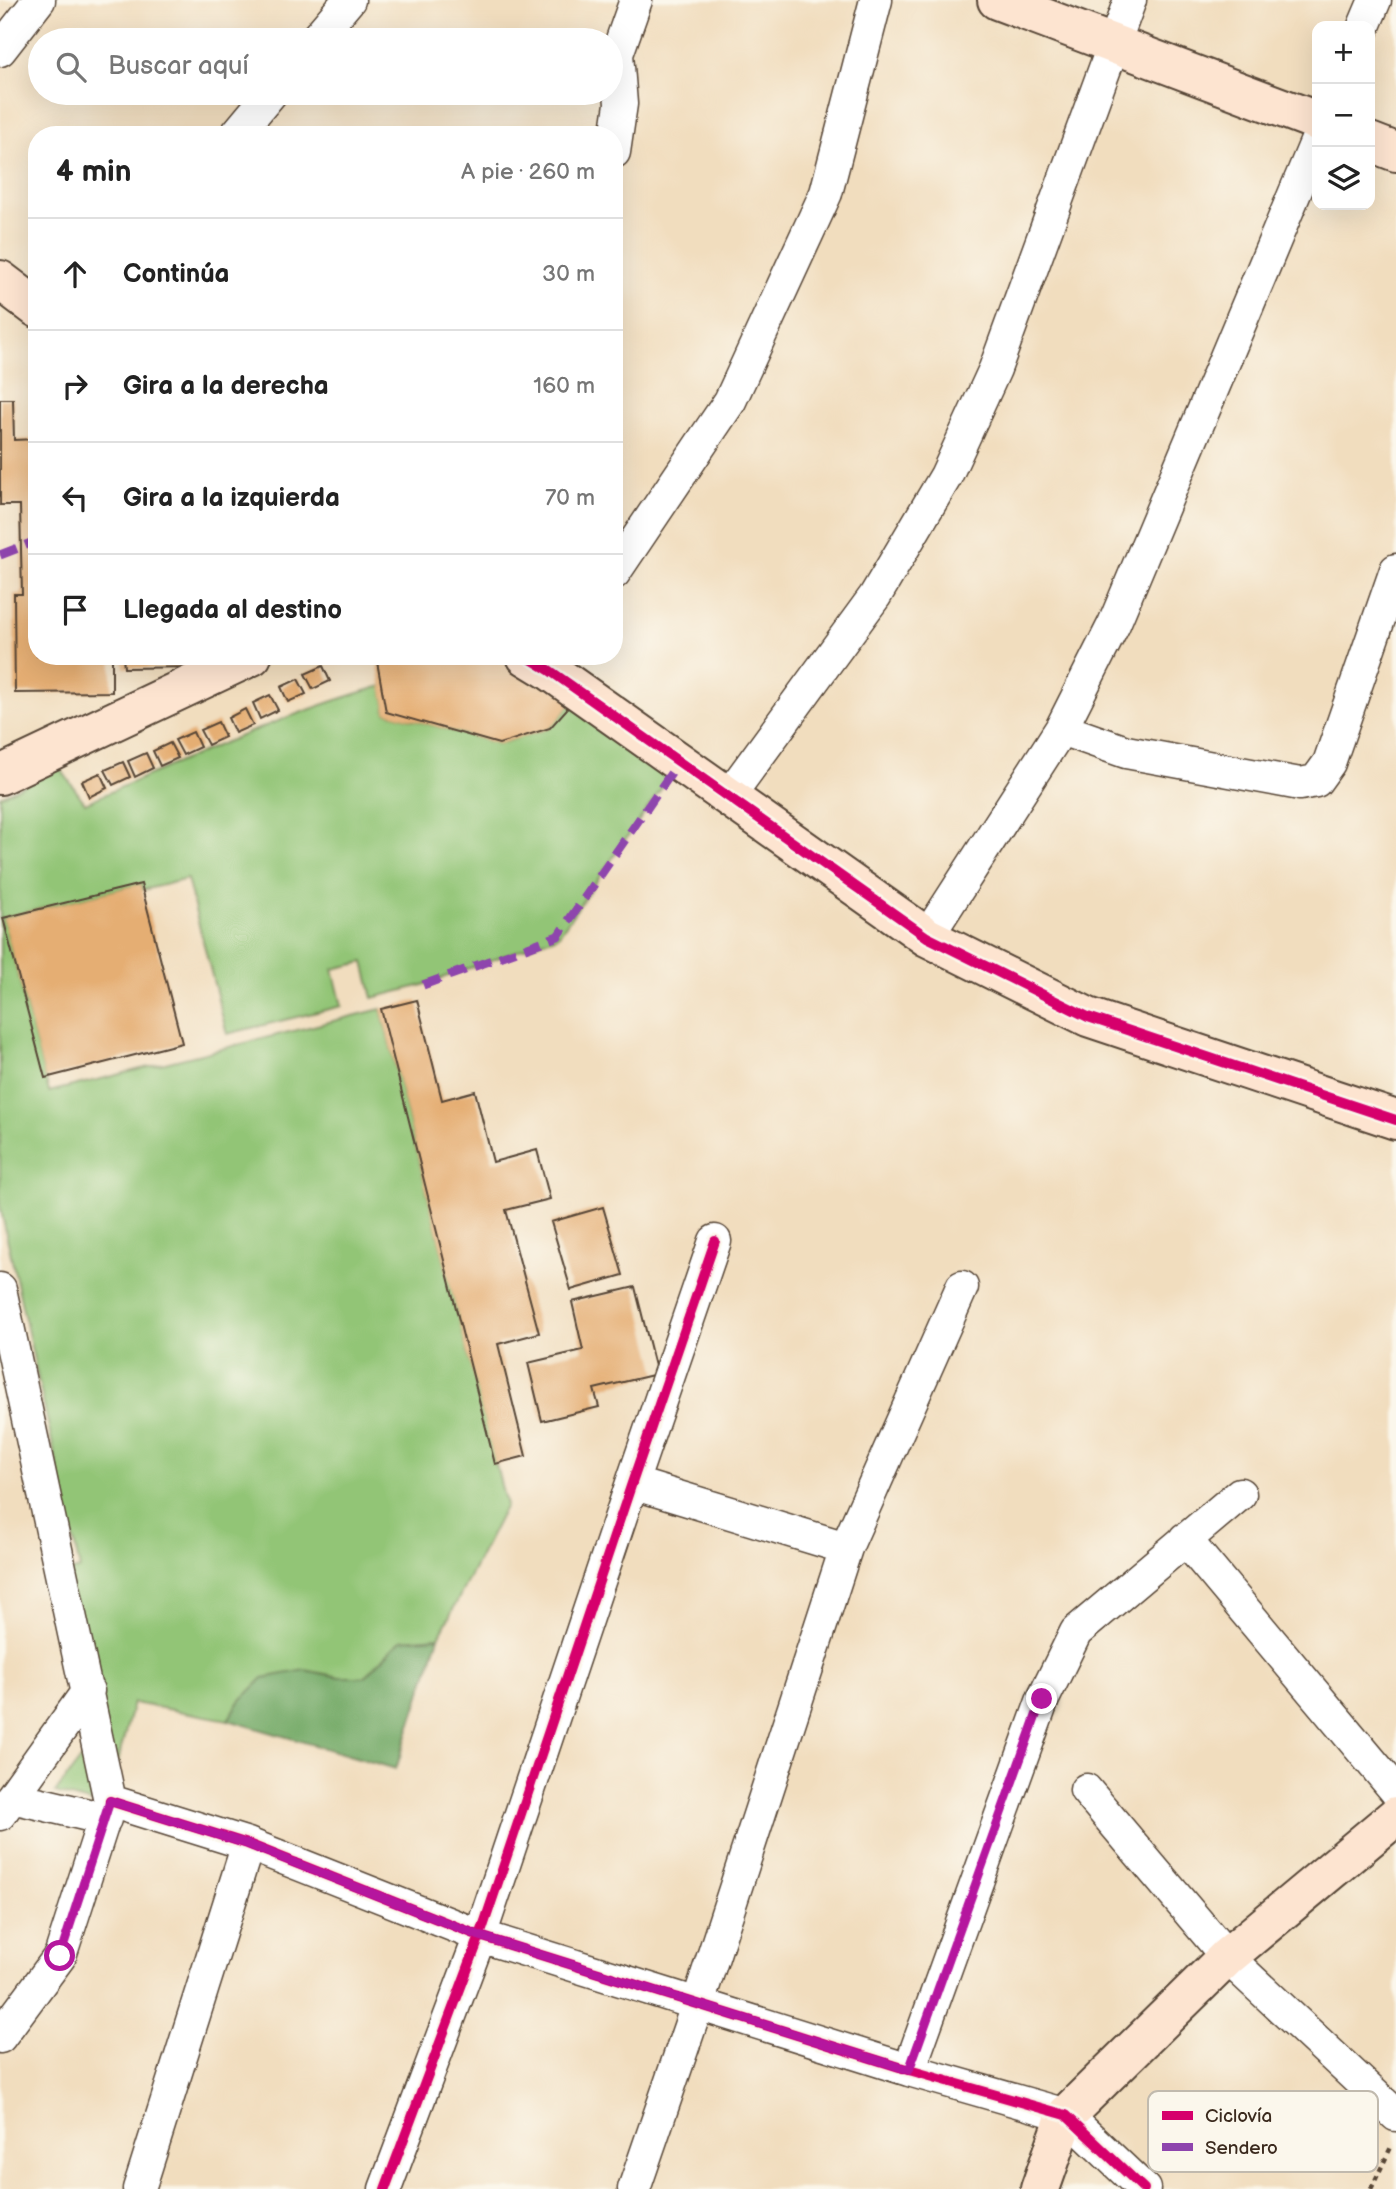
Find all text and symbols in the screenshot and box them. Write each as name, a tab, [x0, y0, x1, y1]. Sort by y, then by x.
map controls	[1312, 21, 1375, 210]
button: +	[1312, 21, 1375, 84]
search box	[28, 28, 623, 105]
icon: search	[52, 48, 90, 86]
text: Buscar aquí	[108, 51, 249, 82]
button: −	[1312, 84, 1375, 147]
button: layers	[1312, 147, 1375, 210]
text: 4 min	[56, 154, 131, 190]
text: A pie · 260 m	[461, 158, 595, 186]
icon: ahead	[56, 255, 94, 293]
text: Continúa	[123, 259, 230, 290]
text: 30 m	[542, 260, 595, 288]
icon: right	[56, 367, 94, 405]
text: Gira a la derecha	[123, 371, 329, 402]
text: 160 m	[533, 372, 595, 400]
icon: left	[56, 479, 94, 517]
text: Gira a la izquierda	[123, 483, 340, 514]
text: 70 m	[545, 484, 595, 512]
icon: arrive	[56, 591, 94, 629]
text: Llegada al destino	[123, 595, 342, 626]
route end	[1026, 1683, 1057, 1714]
route start	[44, 1940, 75, 1971]
legend	[1148, 2091, 1378, 2172]
text: Ciclovía	[1205, 2105, 1272, 2128]
text: Sendero	[1205, 2137, 1278, 2160]

